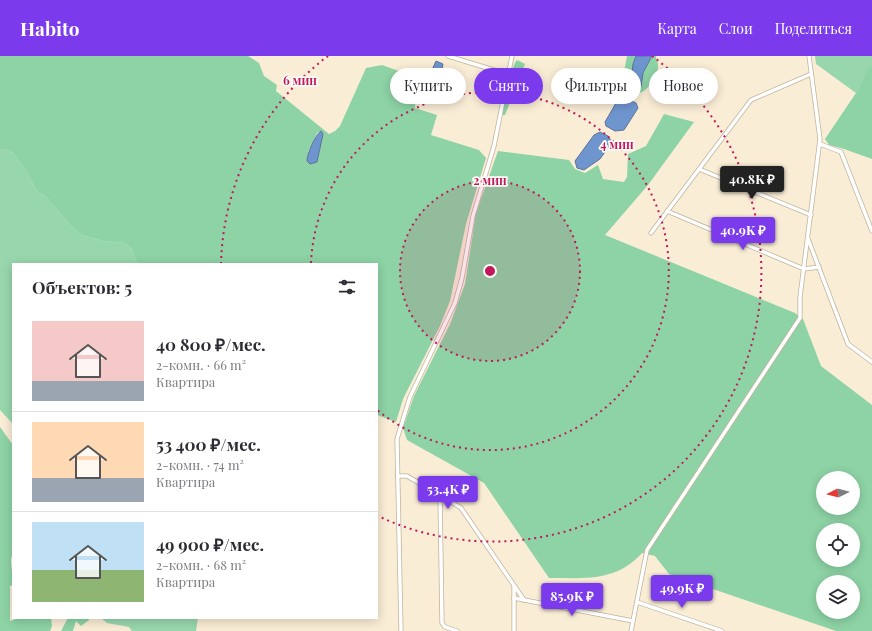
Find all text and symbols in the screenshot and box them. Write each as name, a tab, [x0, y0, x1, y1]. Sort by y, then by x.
text: Habito	[20, 15, 79, 41]
text: Карта	[657, 19, 697, 38]
text: Слои	[719, 19, 753, 38]
text: Поделиться	[775, 19, 852, 38]
chip: Купить	[390, 68, 466, 104]
chip: Снять	[474, 68, 543, 104]
chip: Фильтры	[551, 68, 641, 104]
chip: Новое	[649, 68, 718, 104]
text: 6 мин	[283, 72, 317, 88]
text: 4 мин	[600, 136, 634, 152]
pin: 40.8K ₽	[715, 166, 789, 200]
text: 40.8K ₽	[729, 170, 775, 187]
text: 2 мин	[473, 172, 507, 188]
pin: 40.9K ₽	[706, 217, 780, 251]
text: 40.9K ₽	[720, 221, 766, 238]
centre of rings	[483, 264, 497, 278]
text: Объектов: 5	[32, 276, 132, 298]
icon: filters	[336, 276, 358, 298]
text: 40 800 ₽/мес.	[156, 333, 266, 355]
icon: home	[64, 337, 112, 385]
text: 2-комн. · 66 m²	[156, 356, 246, 373]
text: Квартира	[156, 373, 215, 390]
text: 53 400 ₽/мес.	[156, 433, 261, 455]
icon: home	[64, 438, 112, 486]
text: 2-комн. · 74 m²	[156, 456, 244, 473]
north arrow	[816, 471, 860, 515]
map controls	[816, 471, 860, 619]
text: Квартира	[156, 473, 215, 490]
pin: 53.4K ₽	[411, 476, 485, 510]
text: 53.4K ₽	[427, 480, 469, 497]
button: locate	[816, 523, 860, 567]
text: 49 900 ₽/мес.	[156, 533, 264, 555]
icon: home	[64, 538, 112, 586]
text: 2-комн. · 68 m²	[156, 556, 246, 573]
text: Квартира	[156, 573, 215, 590]
pin: 49.9K ₽	[645, 575, 719, 609]
button: layers	[816, 575, 860, 619]
text: 49.9K ₽	[660, 579, 704, 596]
pin: 85.9K ₽	[535, 583, 609, 617]
text: 85.9K ₽	[550, 587, 594, 604]

